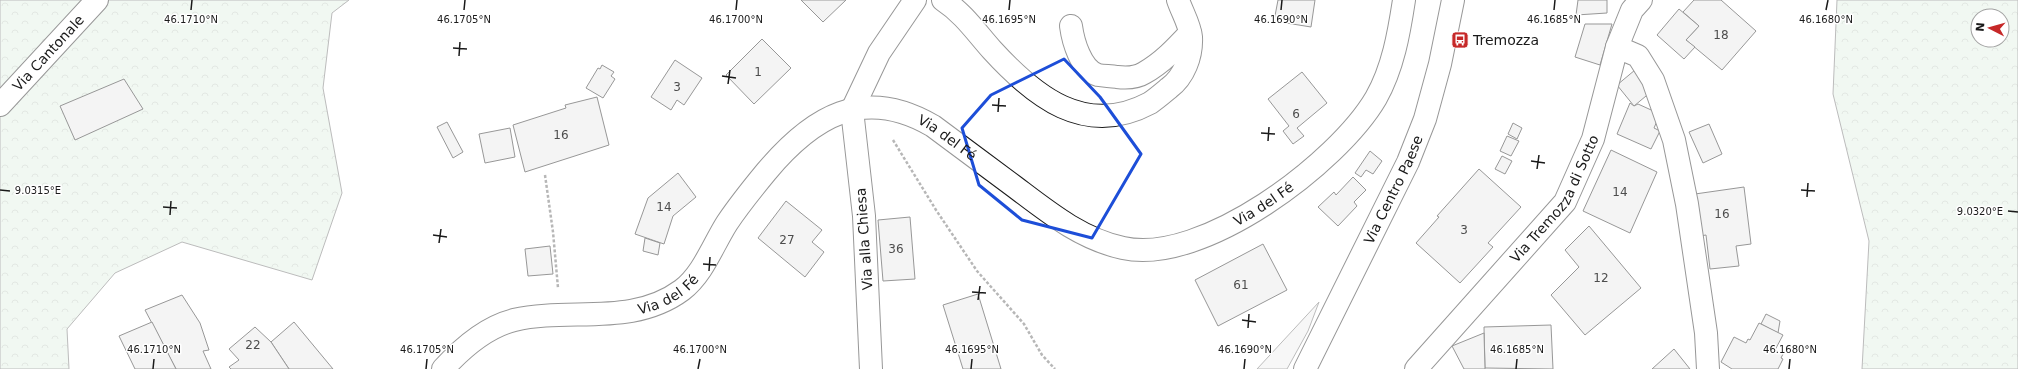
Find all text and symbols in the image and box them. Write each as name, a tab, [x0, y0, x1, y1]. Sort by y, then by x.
north arrow	[1970, 8, 2010, 48]
street label: Via Cantonale	[9, 12, 87, 94]
text: 46.1710°N	[164, 14, 218, 25]
text: 46.1705°N	[437, 14, 491, 25]
text: 46.1700°N	[709, 14, 763, 25]
text: 46.1695°N	[982, 14, 1036, 25]
text: 46.1690°N	[1254, 14, 1308, 25]
text: 46.1685°N	[1527, 14, 1581, 25]
text: 46.1680°N	[1799, 14, 1853, 25]
text: N	[1974, 22, 1987, 32]
house number: 18	[1713, 28, 1729, 42]
bus stop icon: Tremozza	[1450, 30, 1470, 50]
place label: Tremozza	[1472, 32, 1539, 48]
house number: 1	[754, 65, 762, 79]
house number: 3	[673, 80, 681, 94]
house number: 6	[1292, 107, 1300, 121]
street label: Via del Fé	[915, 111, 980, 164]
house number: 16	[553, 128, 569, 142]
street label: Via Tremozza di Sotto	[1507, 132, 1602, 266]
street label: Via Centro Paese	[1361, 133, 1426, 247]
street label: Via del Fé	[1231, 179, 1297, 229]
text: 9.0315°E	[15, 185, 61, 196]
house number: 14	[1612, 185, 1628, 199]
street label: Via alla Chiesa	[852, 187, 876, 291]
house number: 14	[656, 200, 672, 214]
text: 9.0320°E	[1957, 206, 2003, 217]
house number: 16	[1714, 207, 1730, 221]
house number: 3	[1460, 223, 1468, 237]
house number: 27	[779, 233, 795, 247]
house number: 36	[888, 242, 904, 256]
street label: Via del Fé	[636, 271, 702, 317]
house number: 12	[1593, 271, 1609, 285]
house number: 61	[1233, 278, 1249, 292]
house number: 22	[245, 338, 261, 352]
text: 46.1710°N	[127, 344, 181, 355]
text: 46.1705°N	[400, 344, 454, 355]
text: 46.1700°N	[673, 344, 727, 355]
text: 46.1695°N	[945, 344, 999, 355]
text: 46.1690°N	[1218, 344, 1272, 355]
text: 46.1685°N	[1490, 344, 1544, 355]
text: 46.1680°N	[1763, 344, 1817, 355]

